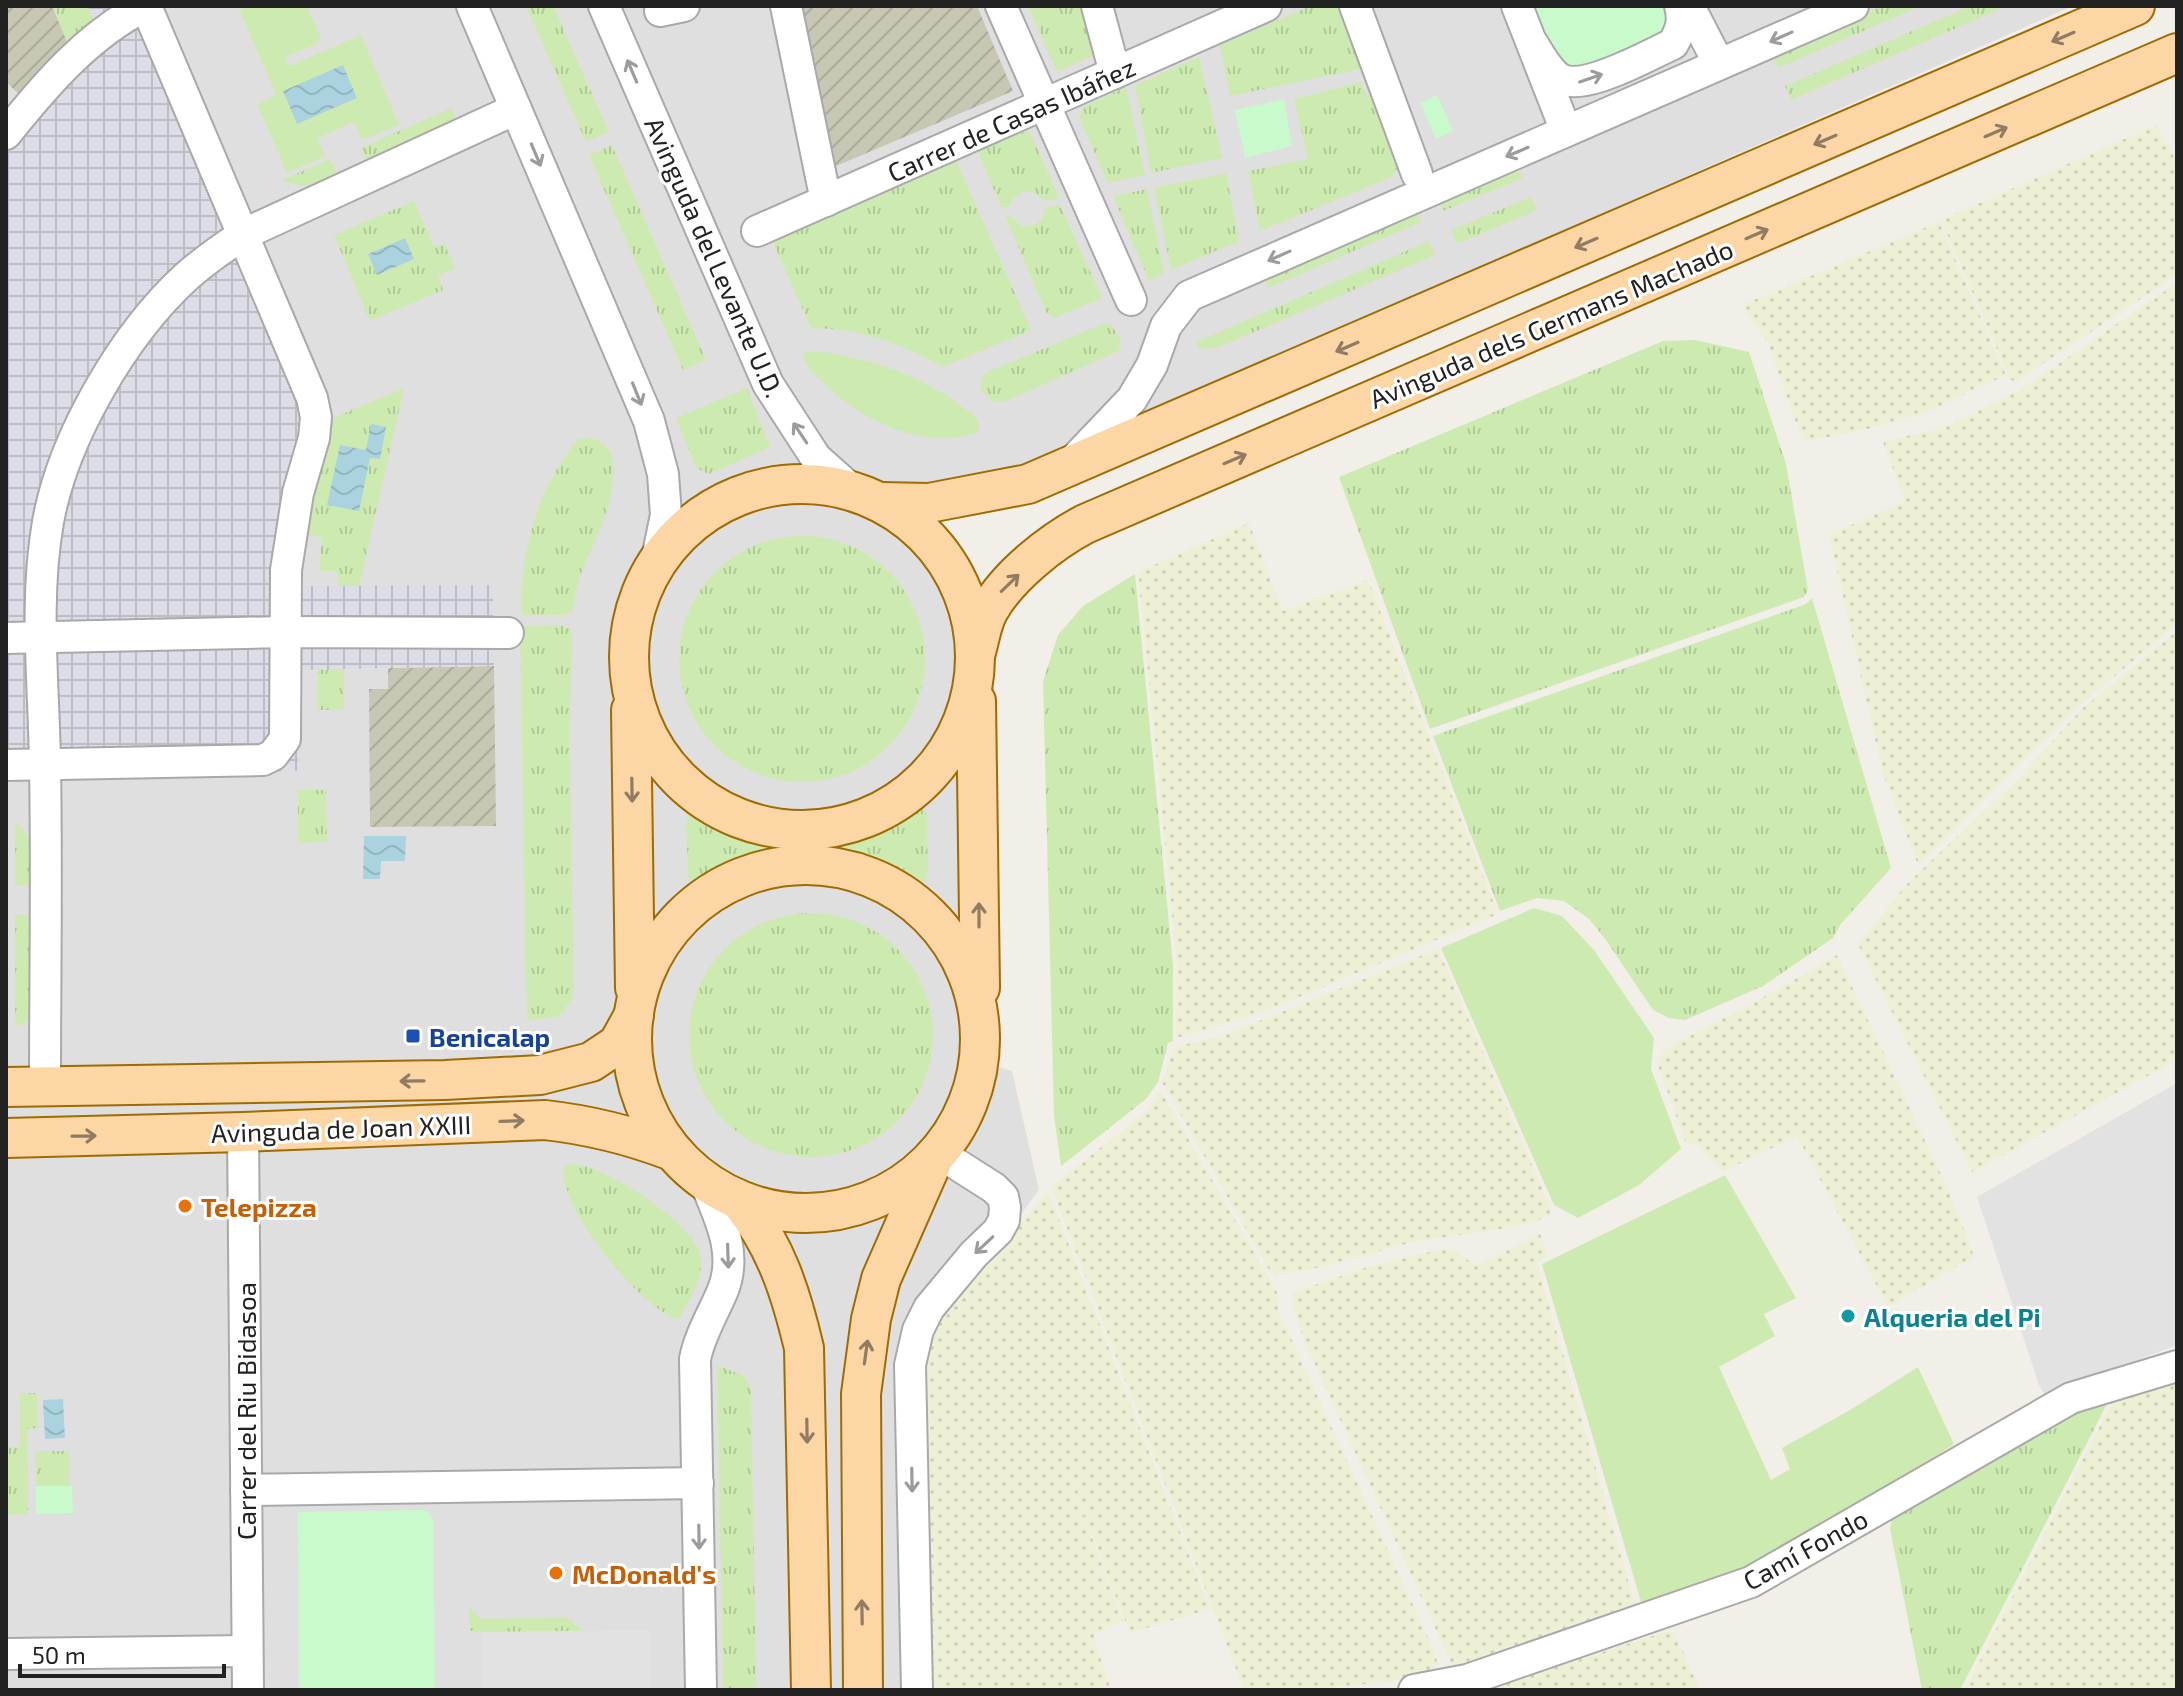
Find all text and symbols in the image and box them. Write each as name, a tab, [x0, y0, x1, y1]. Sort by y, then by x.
one-way arrow	[2051, 30, 2075, 45]
one-way arrow	[1770, 31, 1794, 46]
street label: Carrer de Casas Ibáñez	[882, 50, 1140, 188]
one-way arrow	[624, 59, 639, 84]
one-way arrow	[1579, 70, 1604, 85]
street label: Avinguda del Levante U.D.	[639, 112, 791, 402]
one-way arrow	[1983, 123, 2007, 138]
one-way arrow	[1813, 134, 1837, 149]
one-way arrow	[529, 142, 544, 167]
one-way arrow	[1506, 146, 1530, 161]
one-way arrow	[1744, 226, 1769, 241]
street label: Avinguda dels Germans Machado	[1365, 232, 1737, 414]
one-way arrow	[1574, 237, 1599, 252]
one-way arrow	[1267, 250, 1292, 265]
one-way arrow	[1335, 340, 1360, 355]
one-way arrow	[631, 381, 646, 406]
one-way arrow	[792, 423, 808, 445]
one-way arrow	[1222, 451, 1247, 466]
one-way arrow	[1000, 574, 1019, 593]
one-way arrow	[624, 776, 640, 803]
one-way arrow	[971, 902, 987, 929]
place label: Benicalap	[429, 1021, 550, 1052]
marker: Benicalap	[404, 1027, 422, 1045]
one-way arrow	[399, 1073, 426, 1089]
street label: Avinguda de Joan XXIII	[210, 1108, 472, 1148]
one-way arrow	[498, 1113, 525, 1128]
one-way arrow	[70, 1128, 97, 1144]
place label: Telepizza	[201, 1191, 317, 1222]
marker: Telepizza	[176, 1197, 194, 1215]
one-way arrow	[974, 1235, 994, 1254]
one-way arrow	[720, 1242, 735, 1268]
street label: Carrer del Riu Bidasoa	[230, 1282, 261, 1540]
place label: Alqueria del Pi	[1864, 1301, 2041, 1332]
marker: Alqueria del Pi	[1839, 1307, 1857, 1325]
one-way arrow	[859, 1340, 874, 1366]
one-way arrow	[799, 1417, 814, 1444]
one-way arrow	[905, 1466, 920, 1493]
street label: Camí Fondo	[1737, 1502, 1873, 1596]
one-way arrow	[691, 1523, 706, 1550]
place label: McDonald's	[572, 1558, 716, 1589]
marker: McDonald's	[547, 1564, 565, 1582]
one-way arrow	[854, 1599, 870, 1626]
scale bar	[20, 1628, 224, 1678]
text: 50 m	[32, 1640, 86, 1669]

